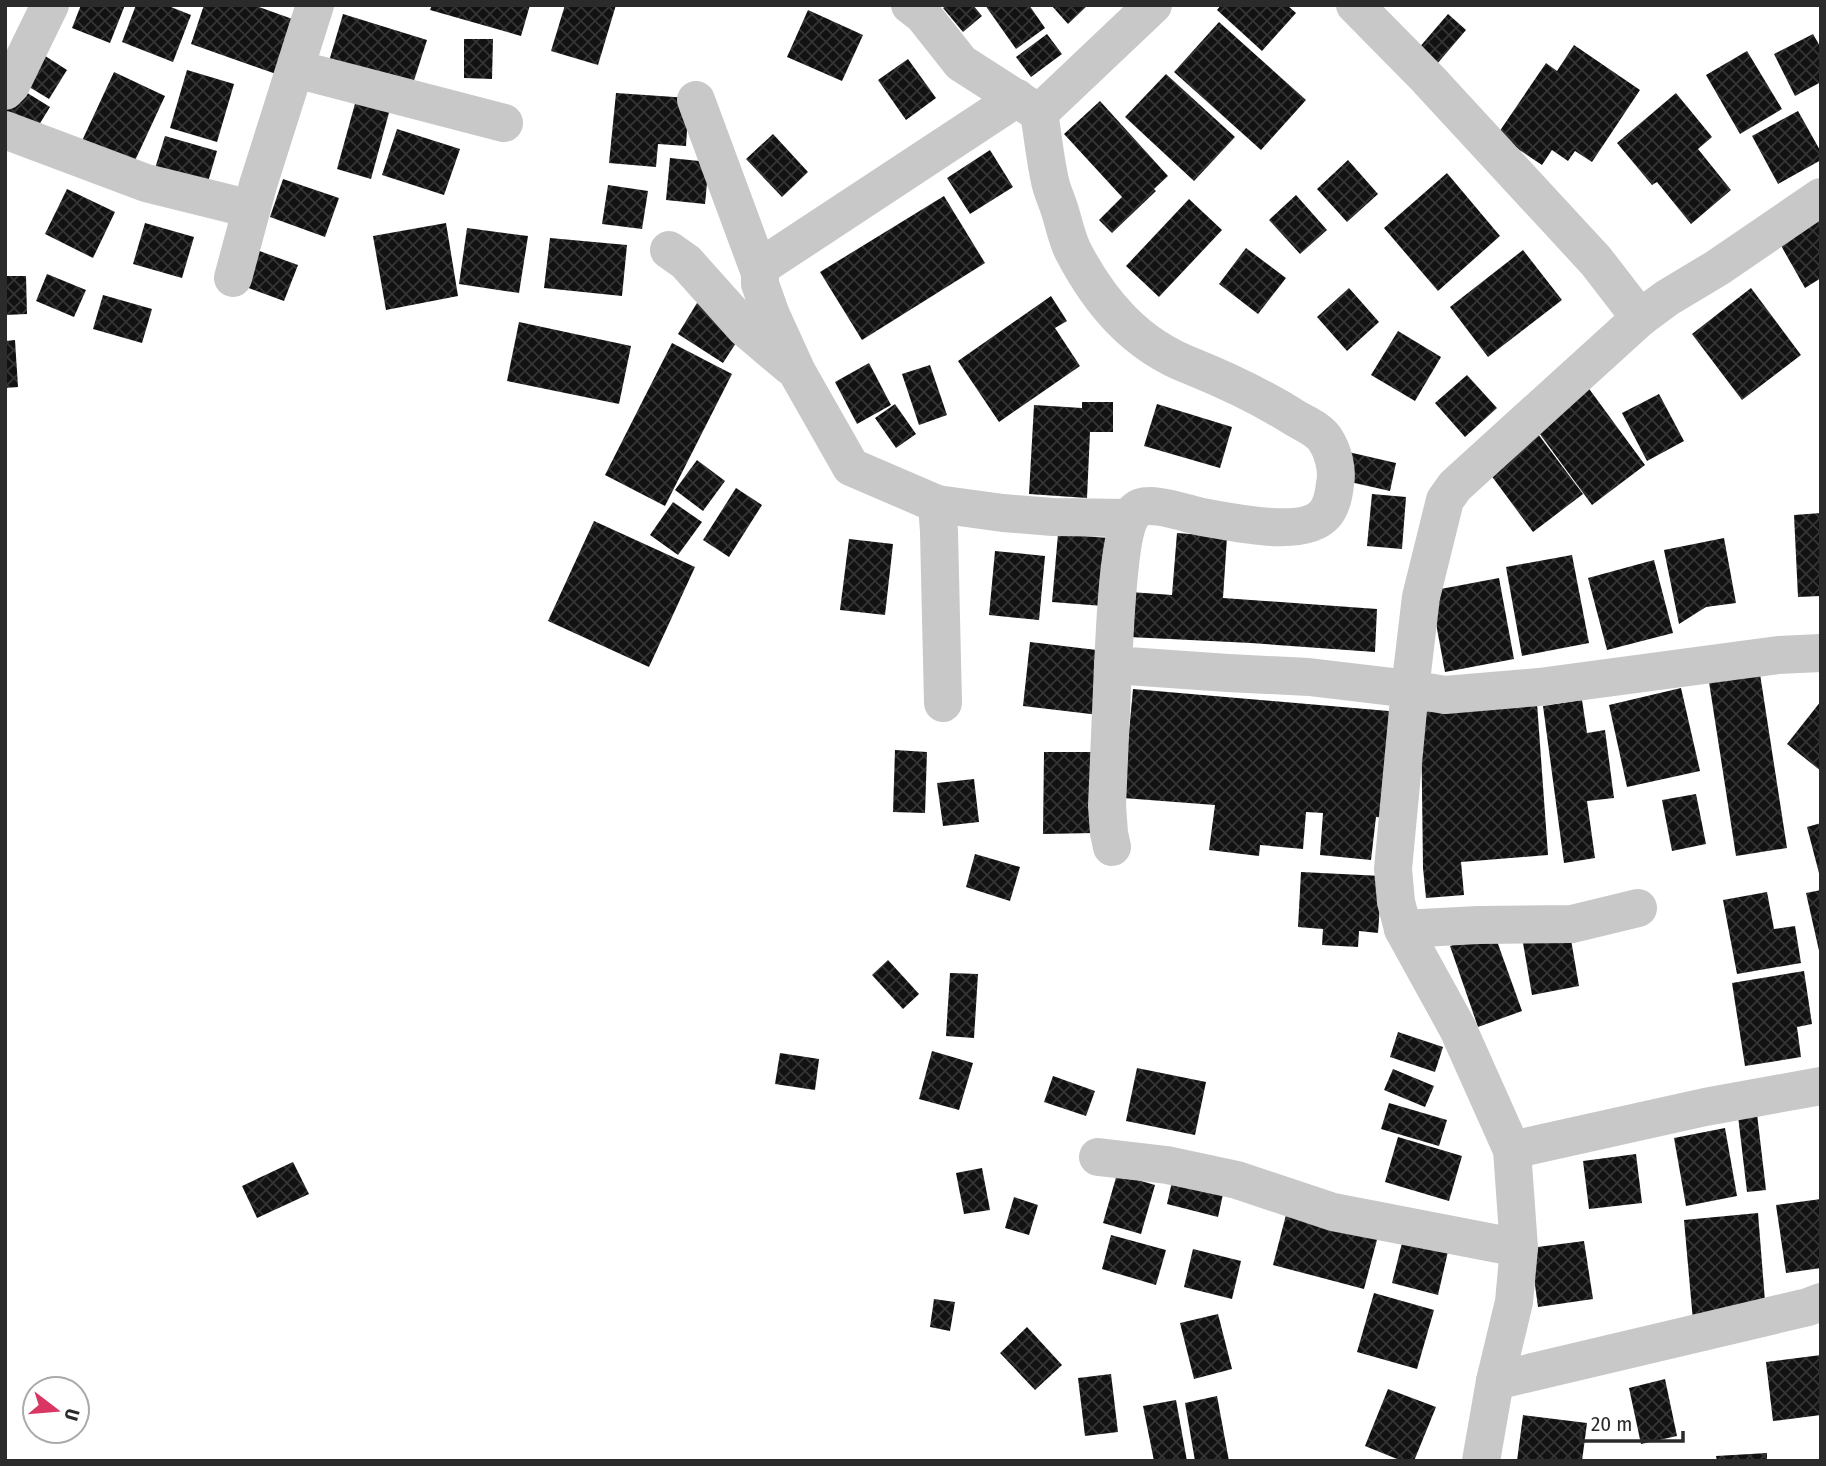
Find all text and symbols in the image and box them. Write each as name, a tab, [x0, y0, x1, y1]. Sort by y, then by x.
north arrow	[21, 1375, 91, 1445]
scale bar	[1581, 1400, 1682, 1444]
text: U	[59, 1406, 84, 1423]
text: 20 m	[1591, 1411, 1632, 1437]

